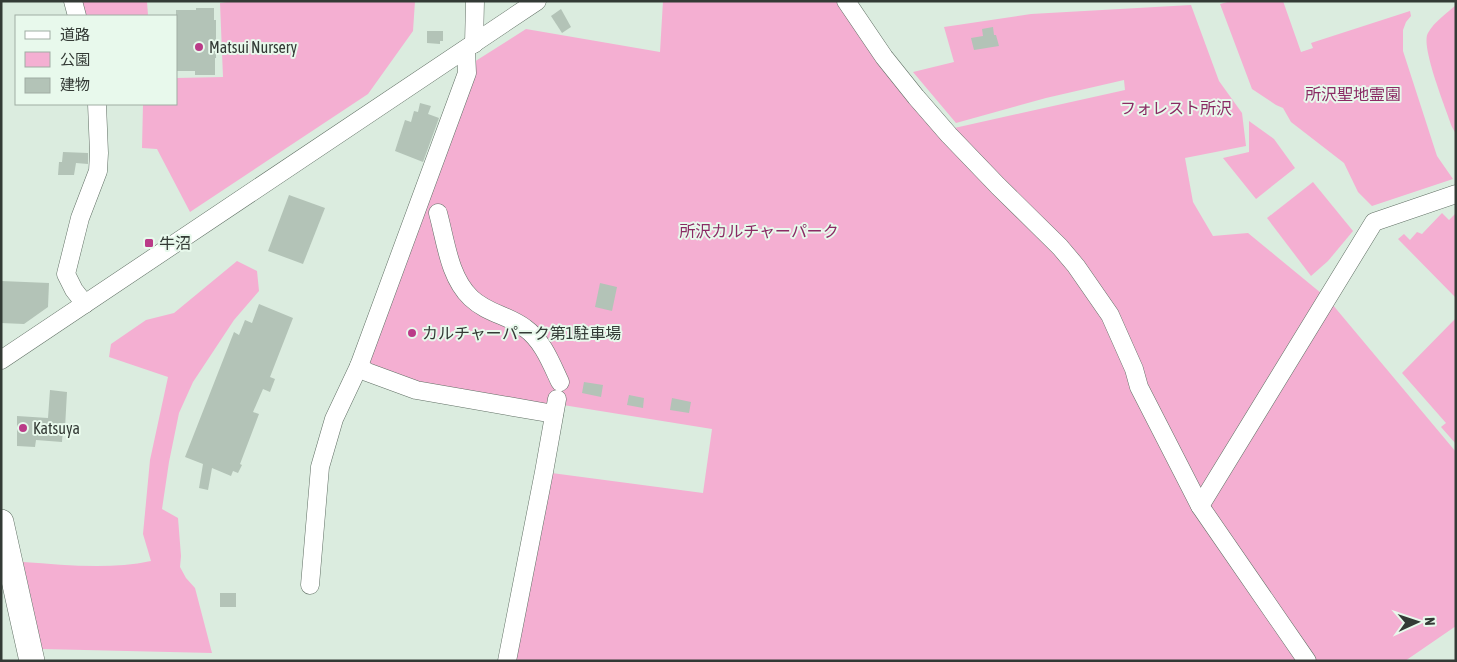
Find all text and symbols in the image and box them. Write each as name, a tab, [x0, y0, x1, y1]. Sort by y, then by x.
legend	[15, 15, 178, 105]
text: 道路	[60, 26, 90, 43]
place label: Matsui Nursery	[209, 38, 298, 57]
marker: Matsui Nursery	[193, 41, 205, 53]
text: 公園	[60, 51, 90, 68]
text: 建物	[60, 76, 90, 93]
park label: 所沢聖地霊園	[1305, 85, 1401, 103]
park label: フォレスト所沢	[1120, 99, 1232, 117]
park label: 所沢カルチャーパーク	[679, 222, 839, 240]
place label: 牛沼	[159, 234, 191, 252]
marker: 牛沼	[143, 237, 155, 249]
place label: カルチャーパーク第1駐車場	[422, 324, 621, 342]
marker: カルチャーパーク第1駐車場	[406, 327, 418, 339]
place label: Katsuya	[33, 419, 80, 438]
marker: Katsuya	[17, 422, 29, 434]
north arrow	[1392, 597, 1442, 647]
text: N	[1422, 617, 1438, 626]

